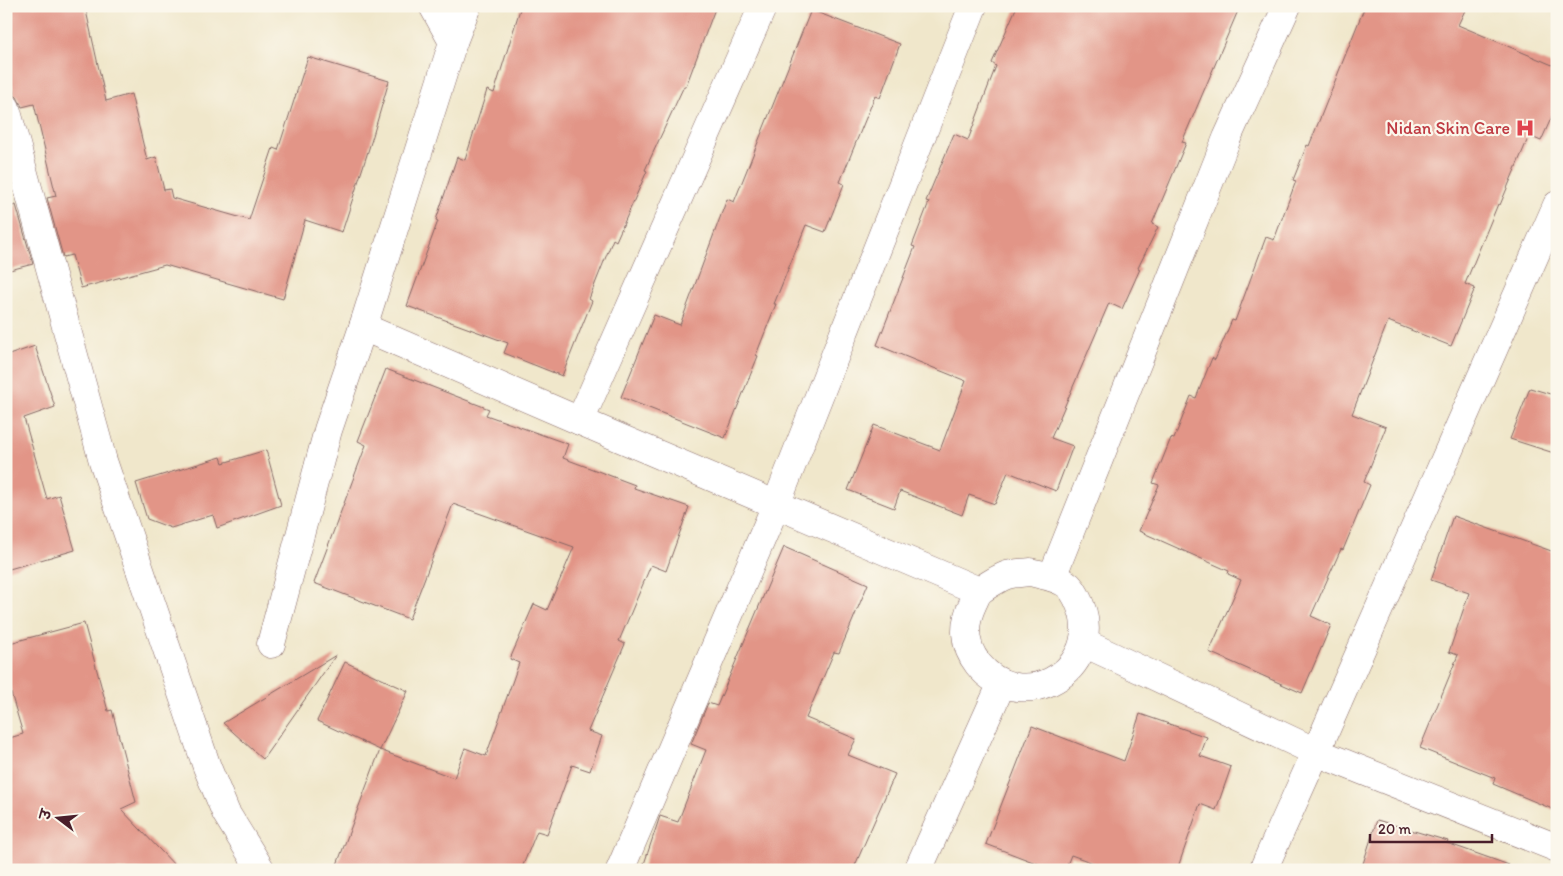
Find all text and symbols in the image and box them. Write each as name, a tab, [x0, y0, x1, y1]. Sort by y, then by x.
place label: Nidan Skin Care	[1386, 117, 1510, 139]
hospital icon: Nidan Skin Care	[1514, 117, 1536, 139]
north arrow	[32, 794, 82, 844]
text: उ	[36, 806, 56, 823]
scale bar	[1370, 811, 1493, 843]
text: 20 m	[1378, 820, 1412, 838]

